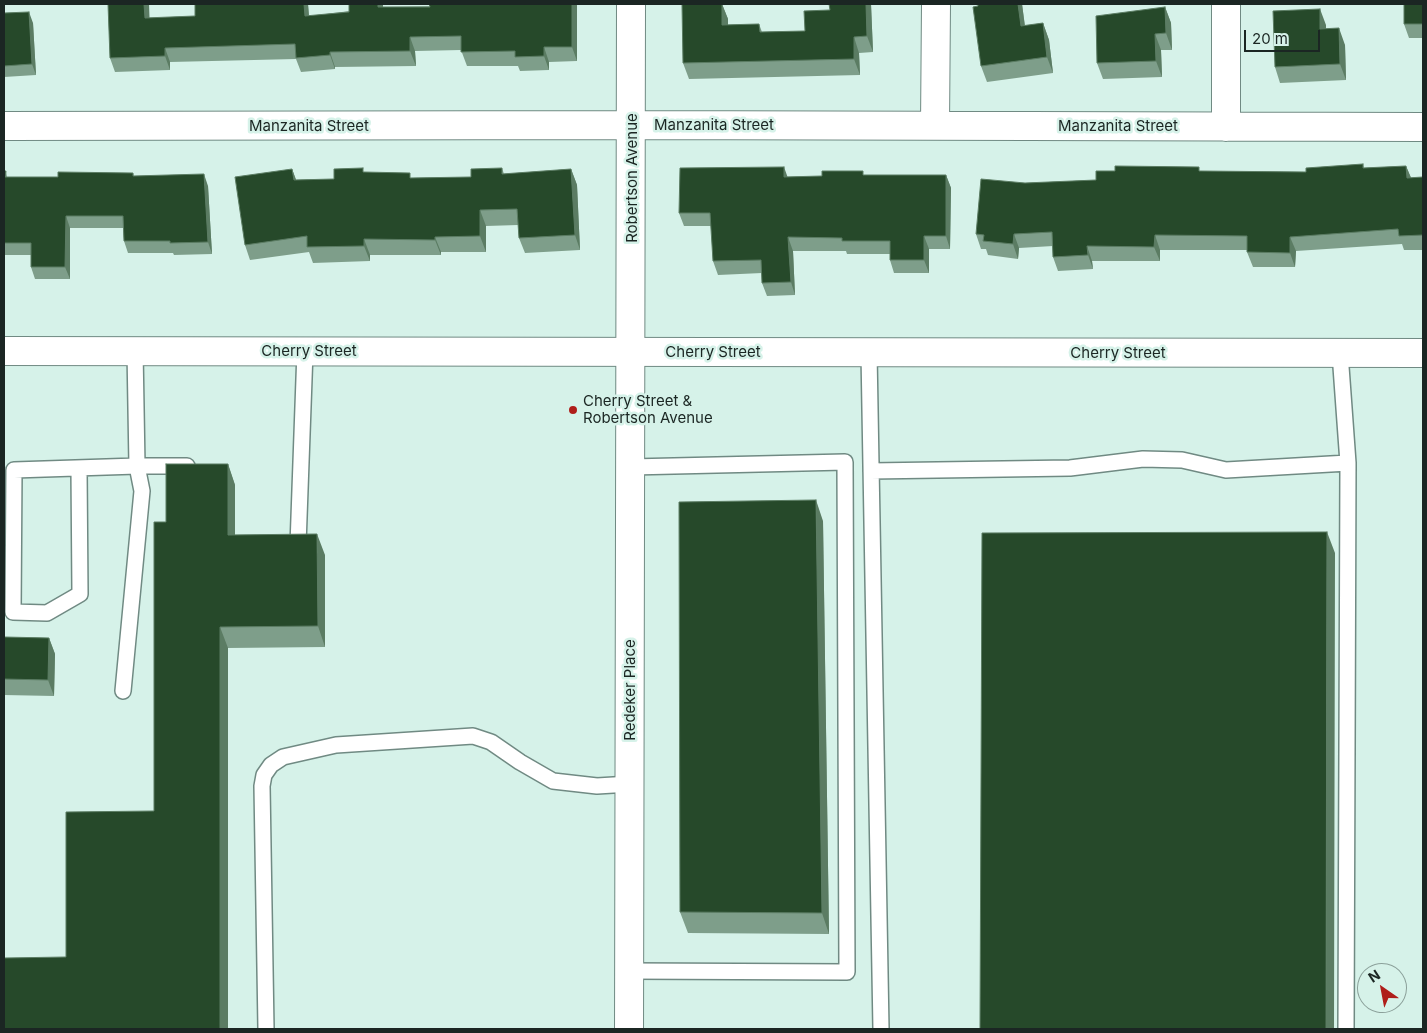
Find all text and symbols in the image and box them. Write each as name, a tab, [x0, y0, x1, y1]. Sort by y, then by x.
scale bar	[1247, 20, 1323, 52]
text: 20 m	[1252, 29, 1288, 48]
street label: Robertson Avenue	[623, 113, 641, 243]
street label: Manzanita Street	[654, 116, 774, 134]
street label: Manzanita Street	[249, 117, 369, 135]
street label: Manzanita Street	[1058, 117, 1178, 135]
street label: Cherry Street	[261, 342, 357, 360]
street label: Cherry Street	[665, 343, 761, 361]
street label: Cherry Street	[1070, 344, 1166, 362]
place label: Cherry Street & Robertson Avenue	[583, 392, 713, 427]
marker: Cherry Street & Robertson Avenue	[567, 404, 579, 416]
street label: Redeker Place	[621, 639, 639, 741]
north arrow	[1357, 963, 1407, 1013]
text: N	[1365, 966, 1383, 986]

